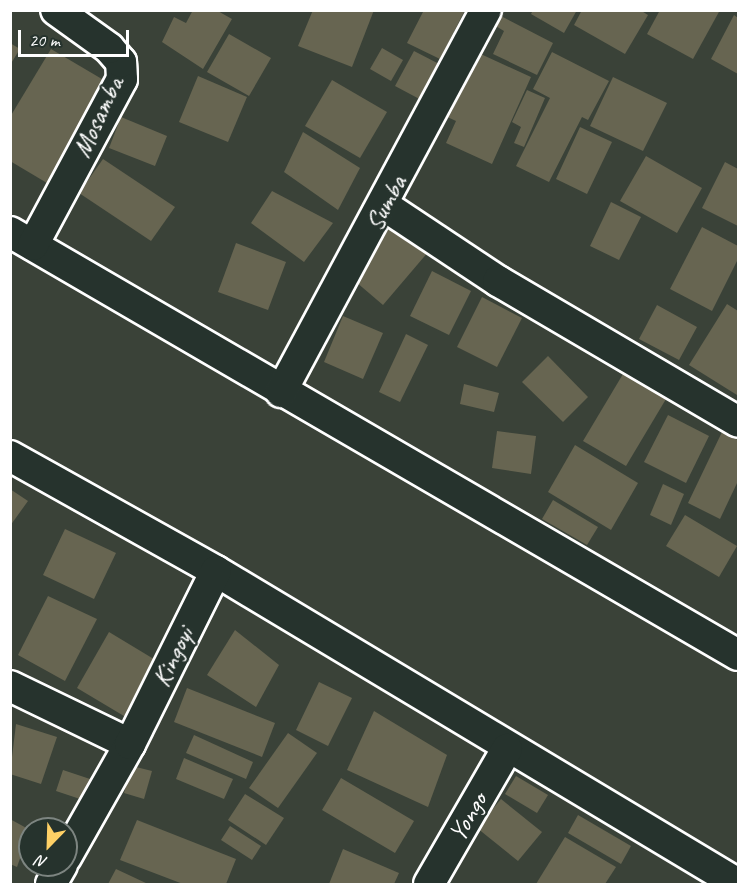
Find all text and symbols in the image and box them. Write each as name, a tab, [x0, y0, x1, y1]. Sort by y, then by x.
scale bar	[21, 18, 132, 56]
text: 20 m	[29, 29, 60, 51]
street label: Mosamba	[66, 72, 130, 162]
street label: Sumba	[359, 170, 413, 236]
street label: Kingoyi	[145, 622, 201, 692]
street label: Yongo	[442, 787, 494, 847]
north arrow	[18, 817, 78, 877]
text: N	[33, 851, 50, 873]

